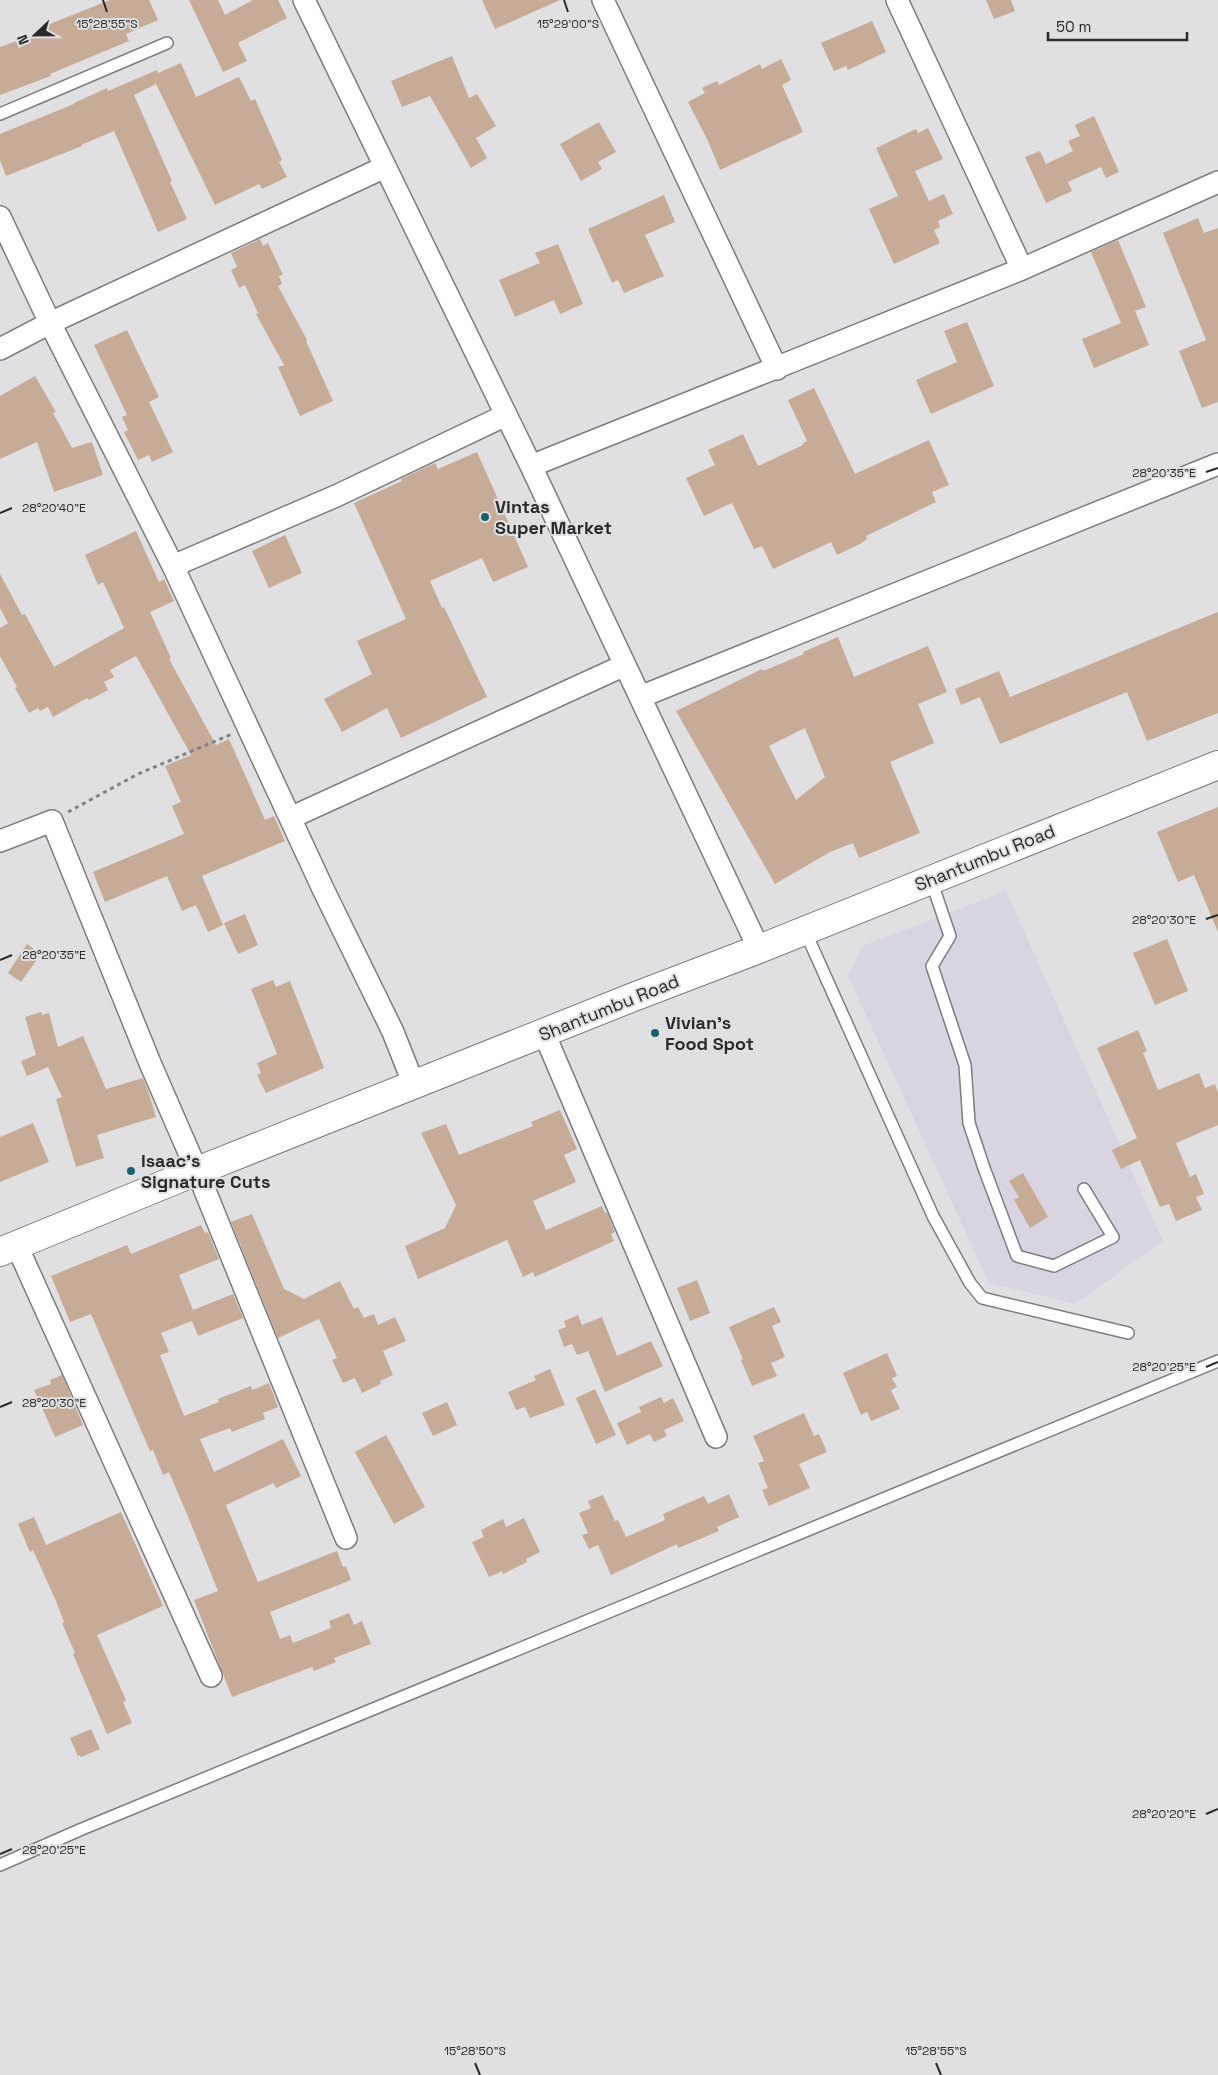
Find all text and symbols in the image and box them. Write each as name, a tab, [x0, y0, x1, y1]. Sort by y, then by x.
north arrow	[10, 10, 60, 60]
scale bar	[1048, 10, 1187, 42]
text: 15°28'55"S	[76, 16, 138, 32]
text: 15°29'00"S	[537, 16, 599, 32]
text: 50 m	[1056, 17, 1091, 36]
text: N	[13, 32, 33, 48]
text: 28°20'35"E	[1132, 465, 1196, 481]
place label: Vintas Super Market	[495, 495, 612, 539]
text: 28°20'40"E	[22, 500, 86, 516]
marker: Vintas Super Market	[479, 511, 491, 523]
street label: Shantumbu Road	[911, 819, 1058, 896]
text: 28°20'30"E	[1132, 912, 1196, 928]
text: 28°20'35"E	[22, 947, 86, 963]
street label: Shantumbu Road	[535, 969, 682, 1046]
place label: Vivian’s Food Spot	[665, 1011, 754, 1055]
marker: Vivian’s Food Spot	[649, 1027, 661, 1039]
place label: Isaac's Signature Cuts	[141, 1149, 270, 1193]
marker: Isaac's Signature Cuts	[125, 1165, 137, 1177]
text: 28°20'25"E	[1132, 1359, 1196, 1375]
text: 28°20'30"E	[22, 1395, 86, 1411]
text: 28°20'20"E	[1132, 1806, 1196, 1822]
text: 28°20'25"E	[22, 1842, 86, 1858]
text: 15°28'50"S	[444, 2043, 506, 2059]
text: 15°28'55"S	[905, 2043, 967, 2059]

